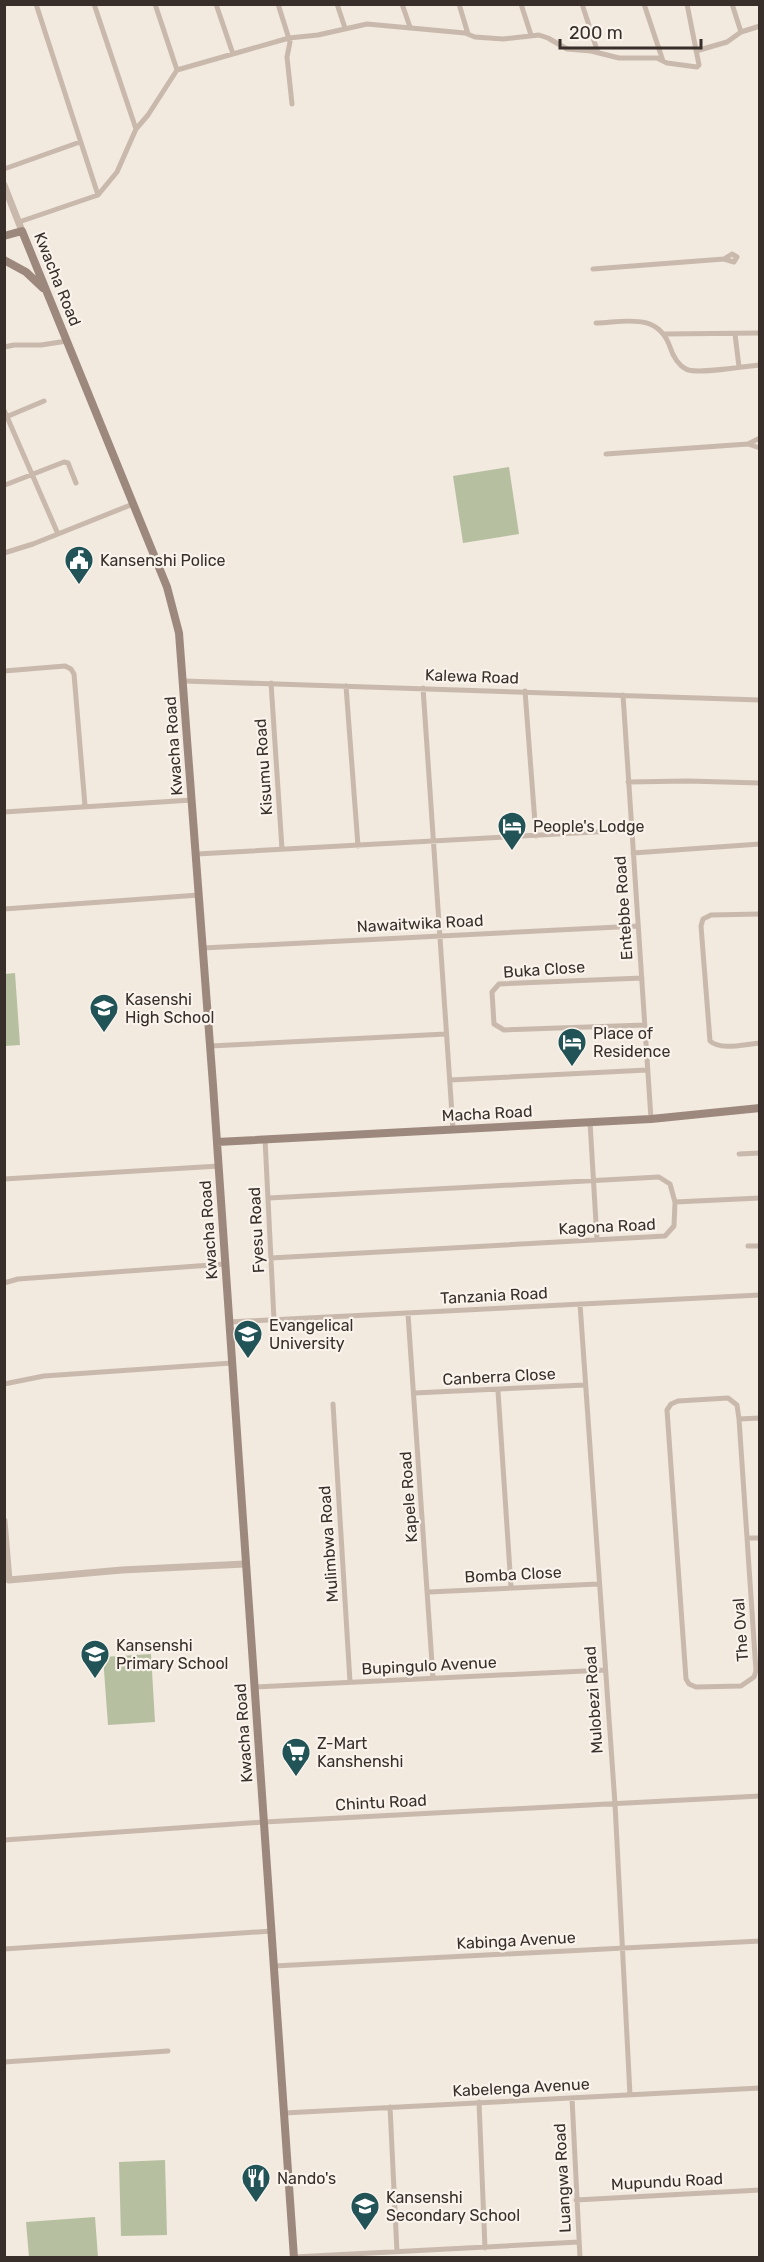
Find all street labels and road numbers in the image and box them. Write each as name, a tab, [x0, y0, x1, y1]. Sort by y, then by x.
street label: Kwacha Road	[30, 229, 85, 329]
street label: Kalewa Road	[425, 665, 519, 688]
street label: Kwacha Road	[161, 696, 186, 796]
street label: Kisumu Road	[251, 718, 276, 816]
street label: Entebbe Road	[610, 855, 637, 961]
street label: Nawaitwika Road	[356, 911, 484, 936]
street label: Buka Close	[502, 957, 586, 982]
street label: Macha Road	[441, 1102, 533, 1125]
street label: Kwacha Road	[196, 1180, 221, 1280]
street label: Fyesu Road	[245, 1186, 268, 1274]
street label: Kagona Road	[558, 1214, 656, 1239]
street label: Tanzania Road	[440, 1283, 548, 1308]
street label: Canberra Close	[442, 1364, 556, 1389]
street label: Kapele Road	[396, 1451, 421, 1543]
street label: Mulimbwa Road	[315, 1485, 342, 1603]
street label: Bomba Close	[464, 1562, 562, 1587]
street label: The Oval	[729, 1598, 752, 1662]
street label: Mulobezi Road	[580, 1646, 607, 1754]
street label: Bupingulo Avenue	[361, 1652, 497, 1679]
street label: Kwacha Road	[231, 1683, 256, 1783]
street label: Chintu Road	[335, 1791, 427, 1814]
street label: Kabinga Avenue	[456, 1928, 576, 1953]
street label: Kabelenga Avenue	[452, 2074, 590, 2101]
street label: Luangwa Road	[550, 2123, 575, 2233]
street label: Mupundu Road	[611, 2169, 724, 2194]

